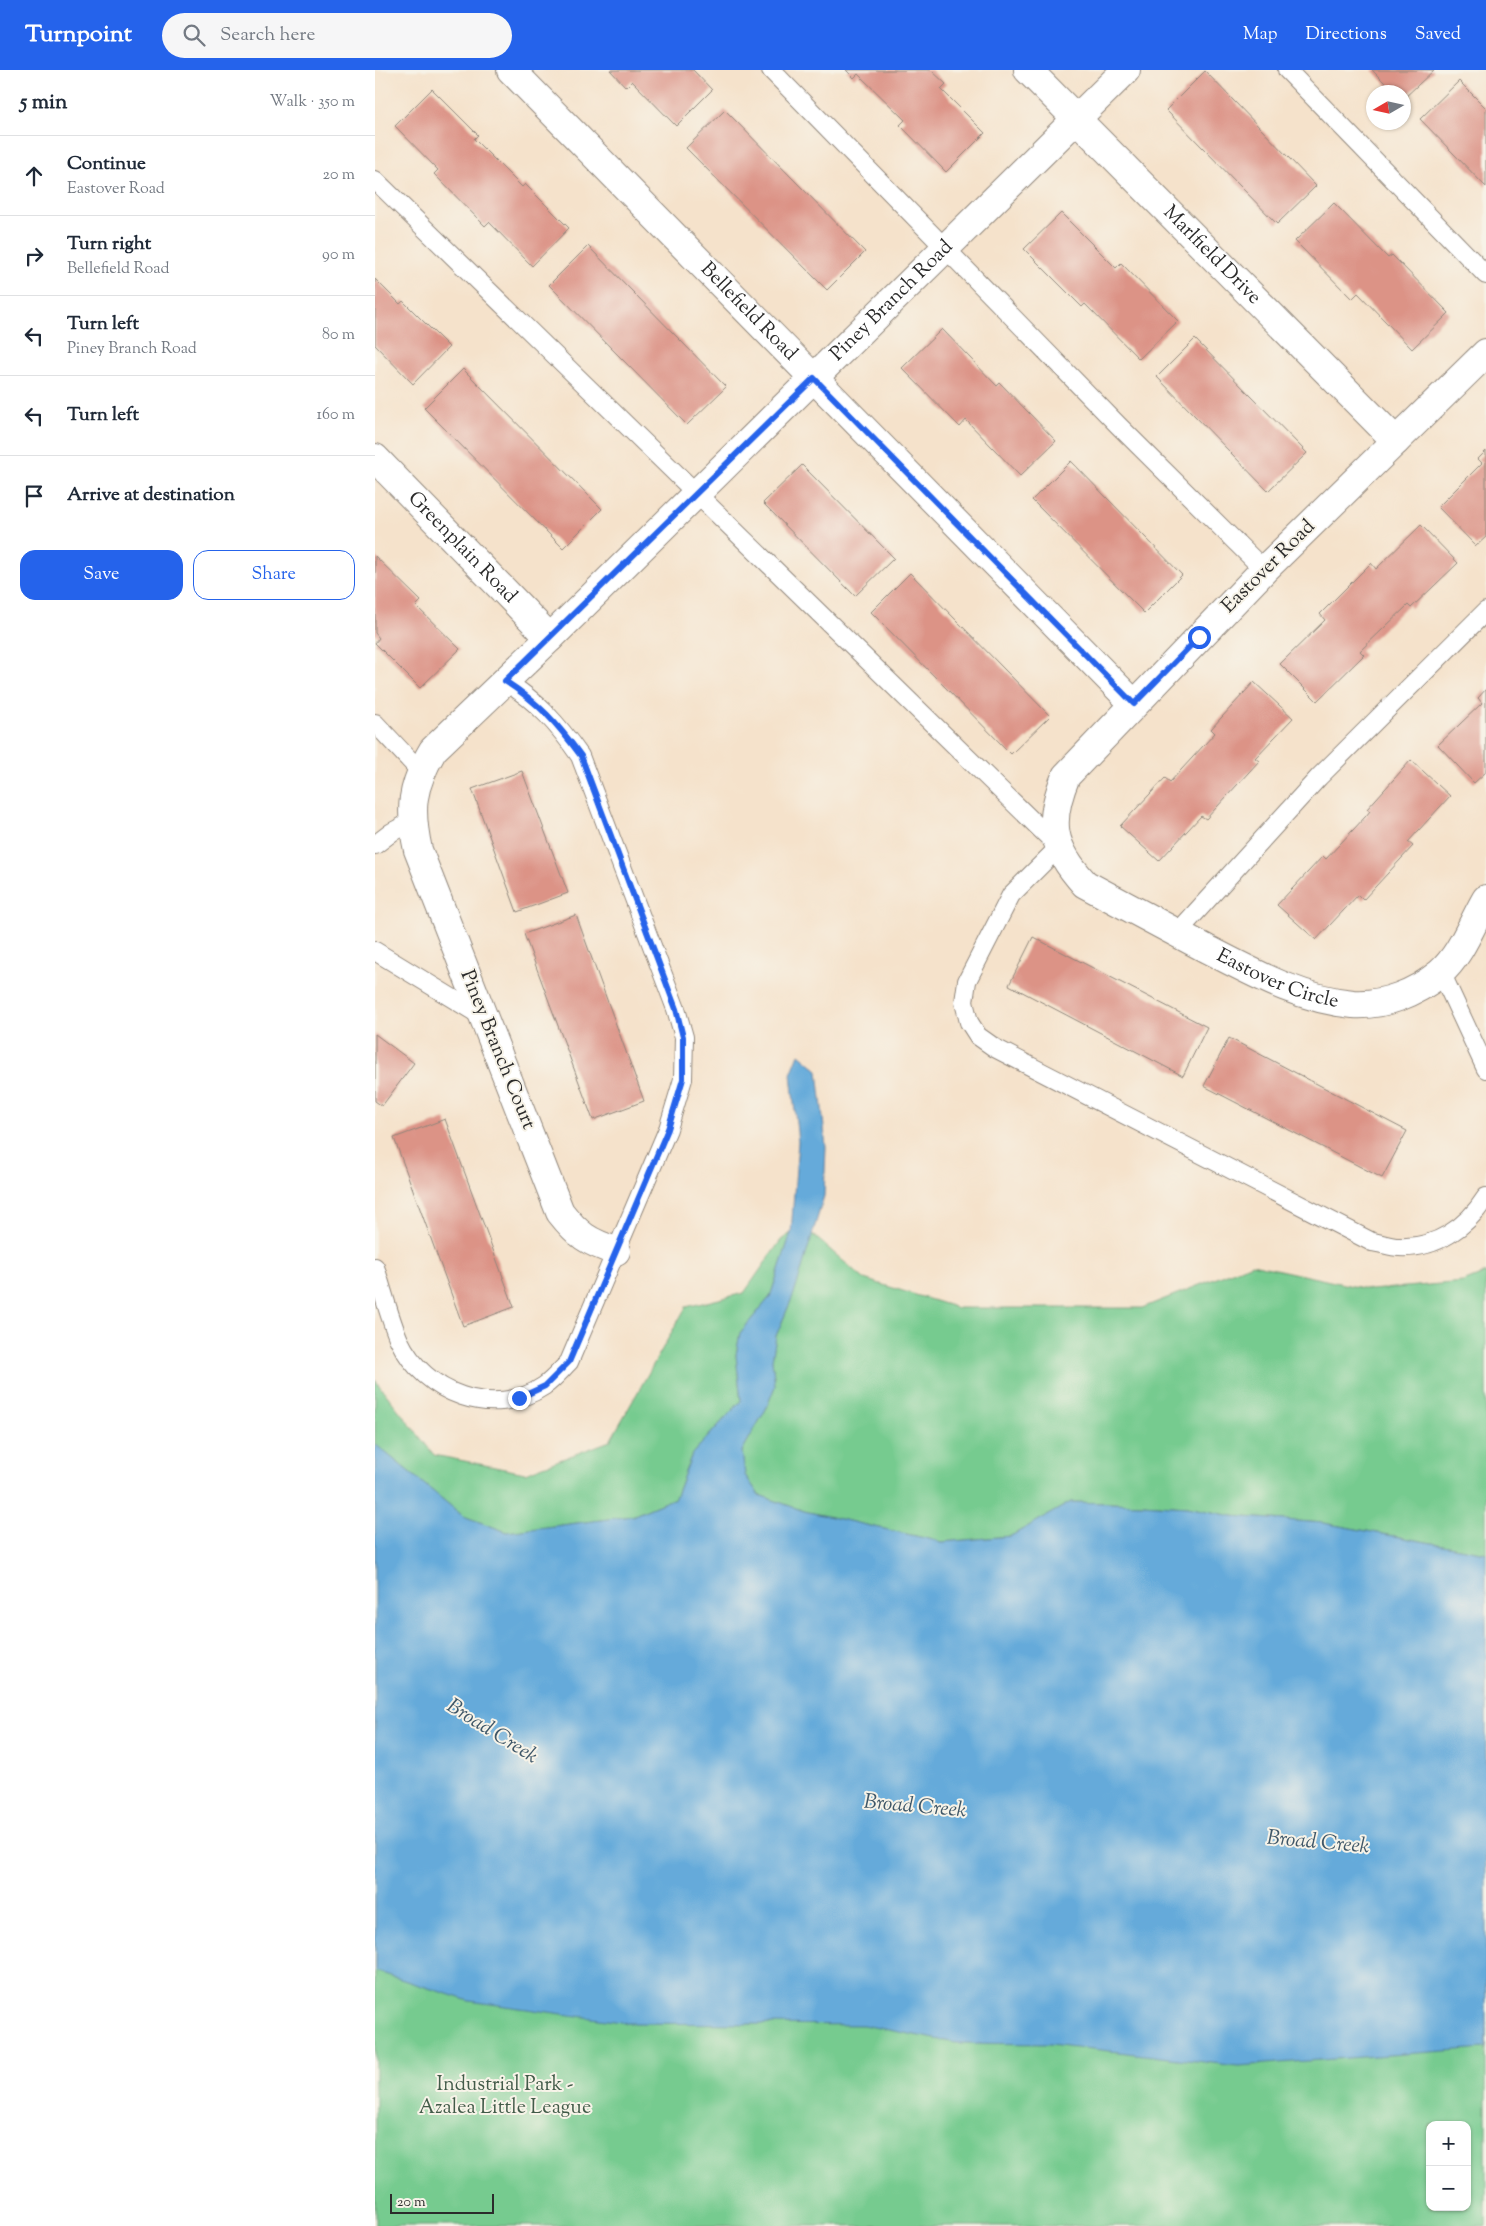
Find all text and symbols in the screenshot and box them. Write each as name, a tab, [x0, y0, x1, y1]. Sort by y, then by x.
search box	[162, 13, 512, 58]
text: Turnpoint	[25, 18, 132, 52]
icon: search	[180, 21, 208, 49]
text: Search here	[220, 22, 315, 49]
text: Map	[1243, 22, 1278, 48]
text: Directions	[1306, 22, 1387, 48]
text: Saved	[1415, 22, 1461, 48]
north arrow	[1366, 85, 1411, 130]
text: 5 min	[20, 88, 67, 118]
text: Walk · 350 m	[270, 91, 355, 114]
text: Continue	[67, 151, 146, 178]
icon: ahead	[20, 162, 48, 190]
text: 20 m	[322, 164, 355, 187]
text: Eastover Road	[67, 178, 165, 201]
street label: Marlfield Drive	[1156, 199, 1268, 312]
text: Turn right	[67, 231, 151, 258]
street label: Piney Branch Road	[824, 234, 960, 368]
icon: right	[20, 242, 48, 270]
text: 90 m	[322, 244, 355, 267]
street label: Bellefield Road	[693, 256, 804, 368]
text: Bellefield Road	[67, 258, 169, 281]
text: Turn left	[67, 311, 139, 338]
icon: left	[20, 322, 48, 350]
text: 80 m	[322, 324, 355, 347]
text: Piney Branch Road	[67, 338, 197, 361]
icon: left	[20, 402, 48, 430]
text: Turn left	[67, 402, 139, 429]
text: 160 m	[317, 404, 355, 427]
icon: arrive	[20, 482, 48, 510]
text: Arrive at destination	[67, 482, 235, 509]
street label: Greenplain Road	[401, 485, 524, 610]
street label: Eastover Road	[1216, 514, 1322, 620]
button: Save	[20, 550, 183, 600]
button: Share	[193, 550, 355, 600]
route start	[1188, 626, 1211, 649]
street label: Eastover Circle	[1211, 942, 1341, 1016]
street label: Piney Branch Court	[452, 966, 542, 1134]
route end	[508, 1387, 531, 1410]
water label: Broad Creek	[440, 1692, 544, 1772]
water label: Broad Creek	[863, 1788, 968, 1826]
water label: Broad Creek	[1266, 1824, 1371, 1862]
park label: Industrial Park - Azalea Little League	[419, 2071, 591, 2123]
map controls	[1426, 2121, 1471, 2211]
button: +	[1426, 2121, 1471, 2166]
button: −	[1426, 2166, 1471, 2211]
scale bar	[390, 2191, 494, 2214]
text: 20 m	[397, 2193, 426, 2213]

